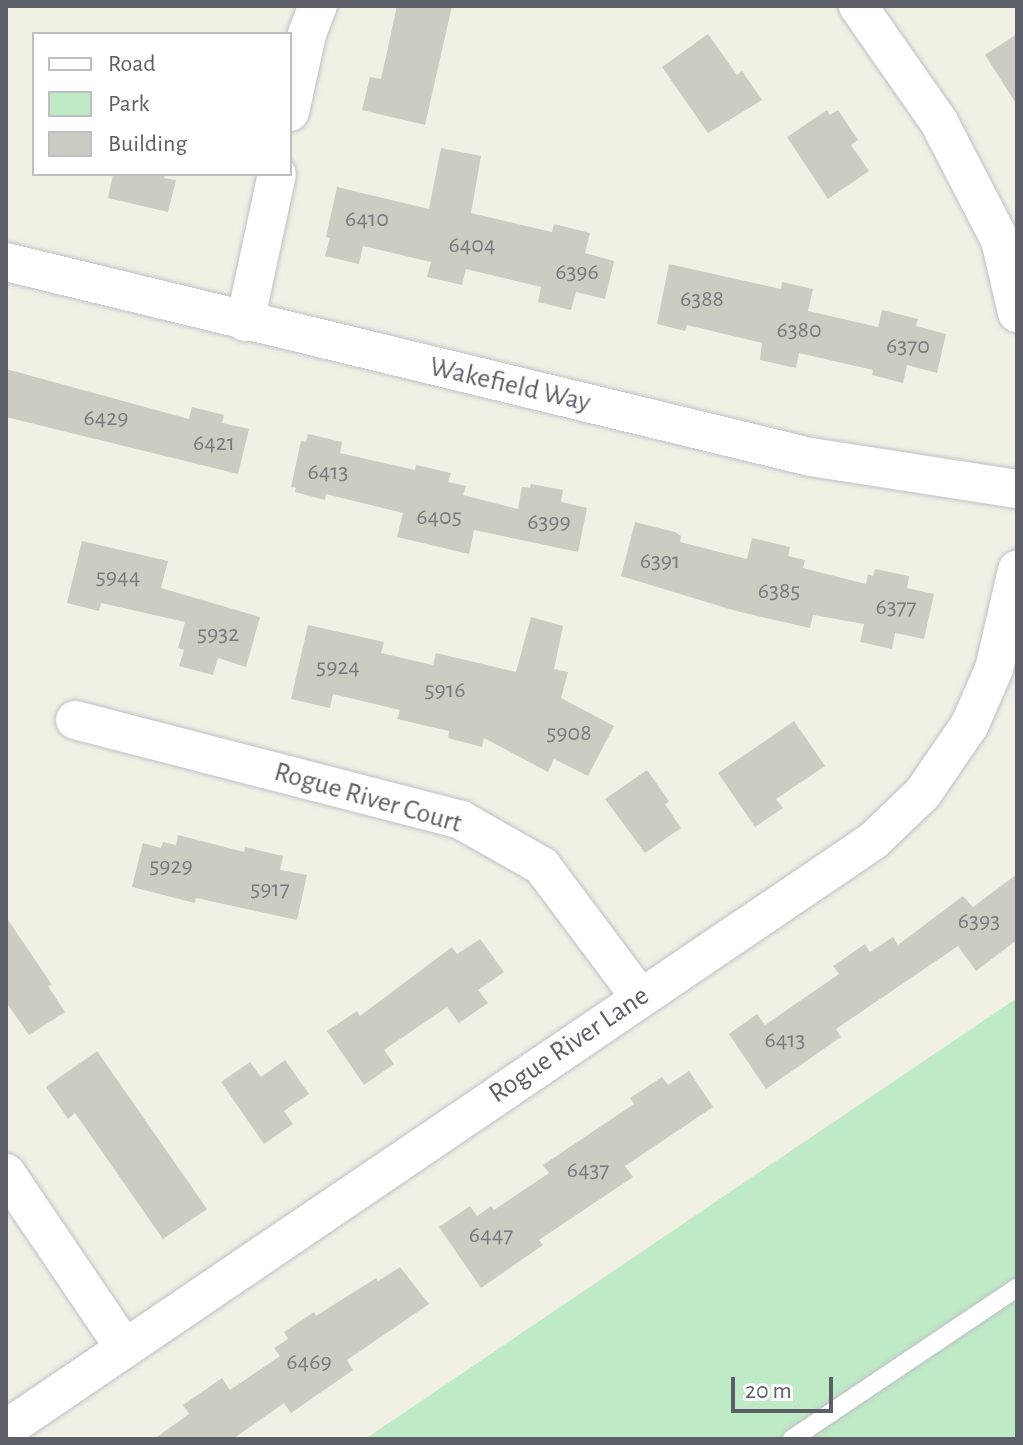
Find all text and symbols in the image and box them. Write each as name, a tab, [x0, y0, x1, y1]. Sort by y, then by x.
legend	[32, 32, 292, 176]
text: Road	[108, 52, 156, 76]
text: Park	[108, 92, 149, 116]
text: Building	[108, 132, 187, 156]
house number: 6410	[345, 206, 389, 234]
house number: 6404	[448, 232, 496, 260]
house number: 6396	[555, 259, 599, 287]
house number: 6388	[680, 286, 724, 314]
house number: 6380	[776, 317, 822, 345]
house number: 6370	[886, 333, 930, 361]
street label: Wakefield Way	[426, 350, 594, 420]
house number: 6429	[83, 405, 129, 433]
house number: 6421	[193, 430, 235, 458]
house number: 6413	[308, 459, 348, 487]
house number: 6405	[416, 504, 462, 532]
house number: 6399	[527, 509, 571, 537]
house number: 6391	[640, 548, 680, 576]
house number: 5944	[96, 564, 140, 592]
house number: 6385	[758, 578, 800, 606]
house number: 6377	[875, 594, 917, 622]
house number: 5932	[197, 621, 239, 649]
house number: 5924	[316, 654, 360, 682]
house number: 5916	[425, 677, 465, 705]
house number: 5908	[546, 720, 592, 748]
street label: Rogue River Court	[270, 755, 466, 841]
house number: 5929	[149, 853, 193, 881]
house number: 5917	[250, 876, 290, 904]
house number: 6393	[958, 908, 1000, 936]
street label: Rogue River Lane	[483, 979, 655, 1111]
house number: 6413	[765, 1027, 805, 1055]
house number: 6437	[567, 1157, 609, 1185]
house number: 6447	[469, 1222, 513, 1250]
house number: 6469	[286, 1349, 332, 1377]
scale bar	[735, 1361, 837, 1411]
text: 20 m	[745, 1379, 792, 1403]

